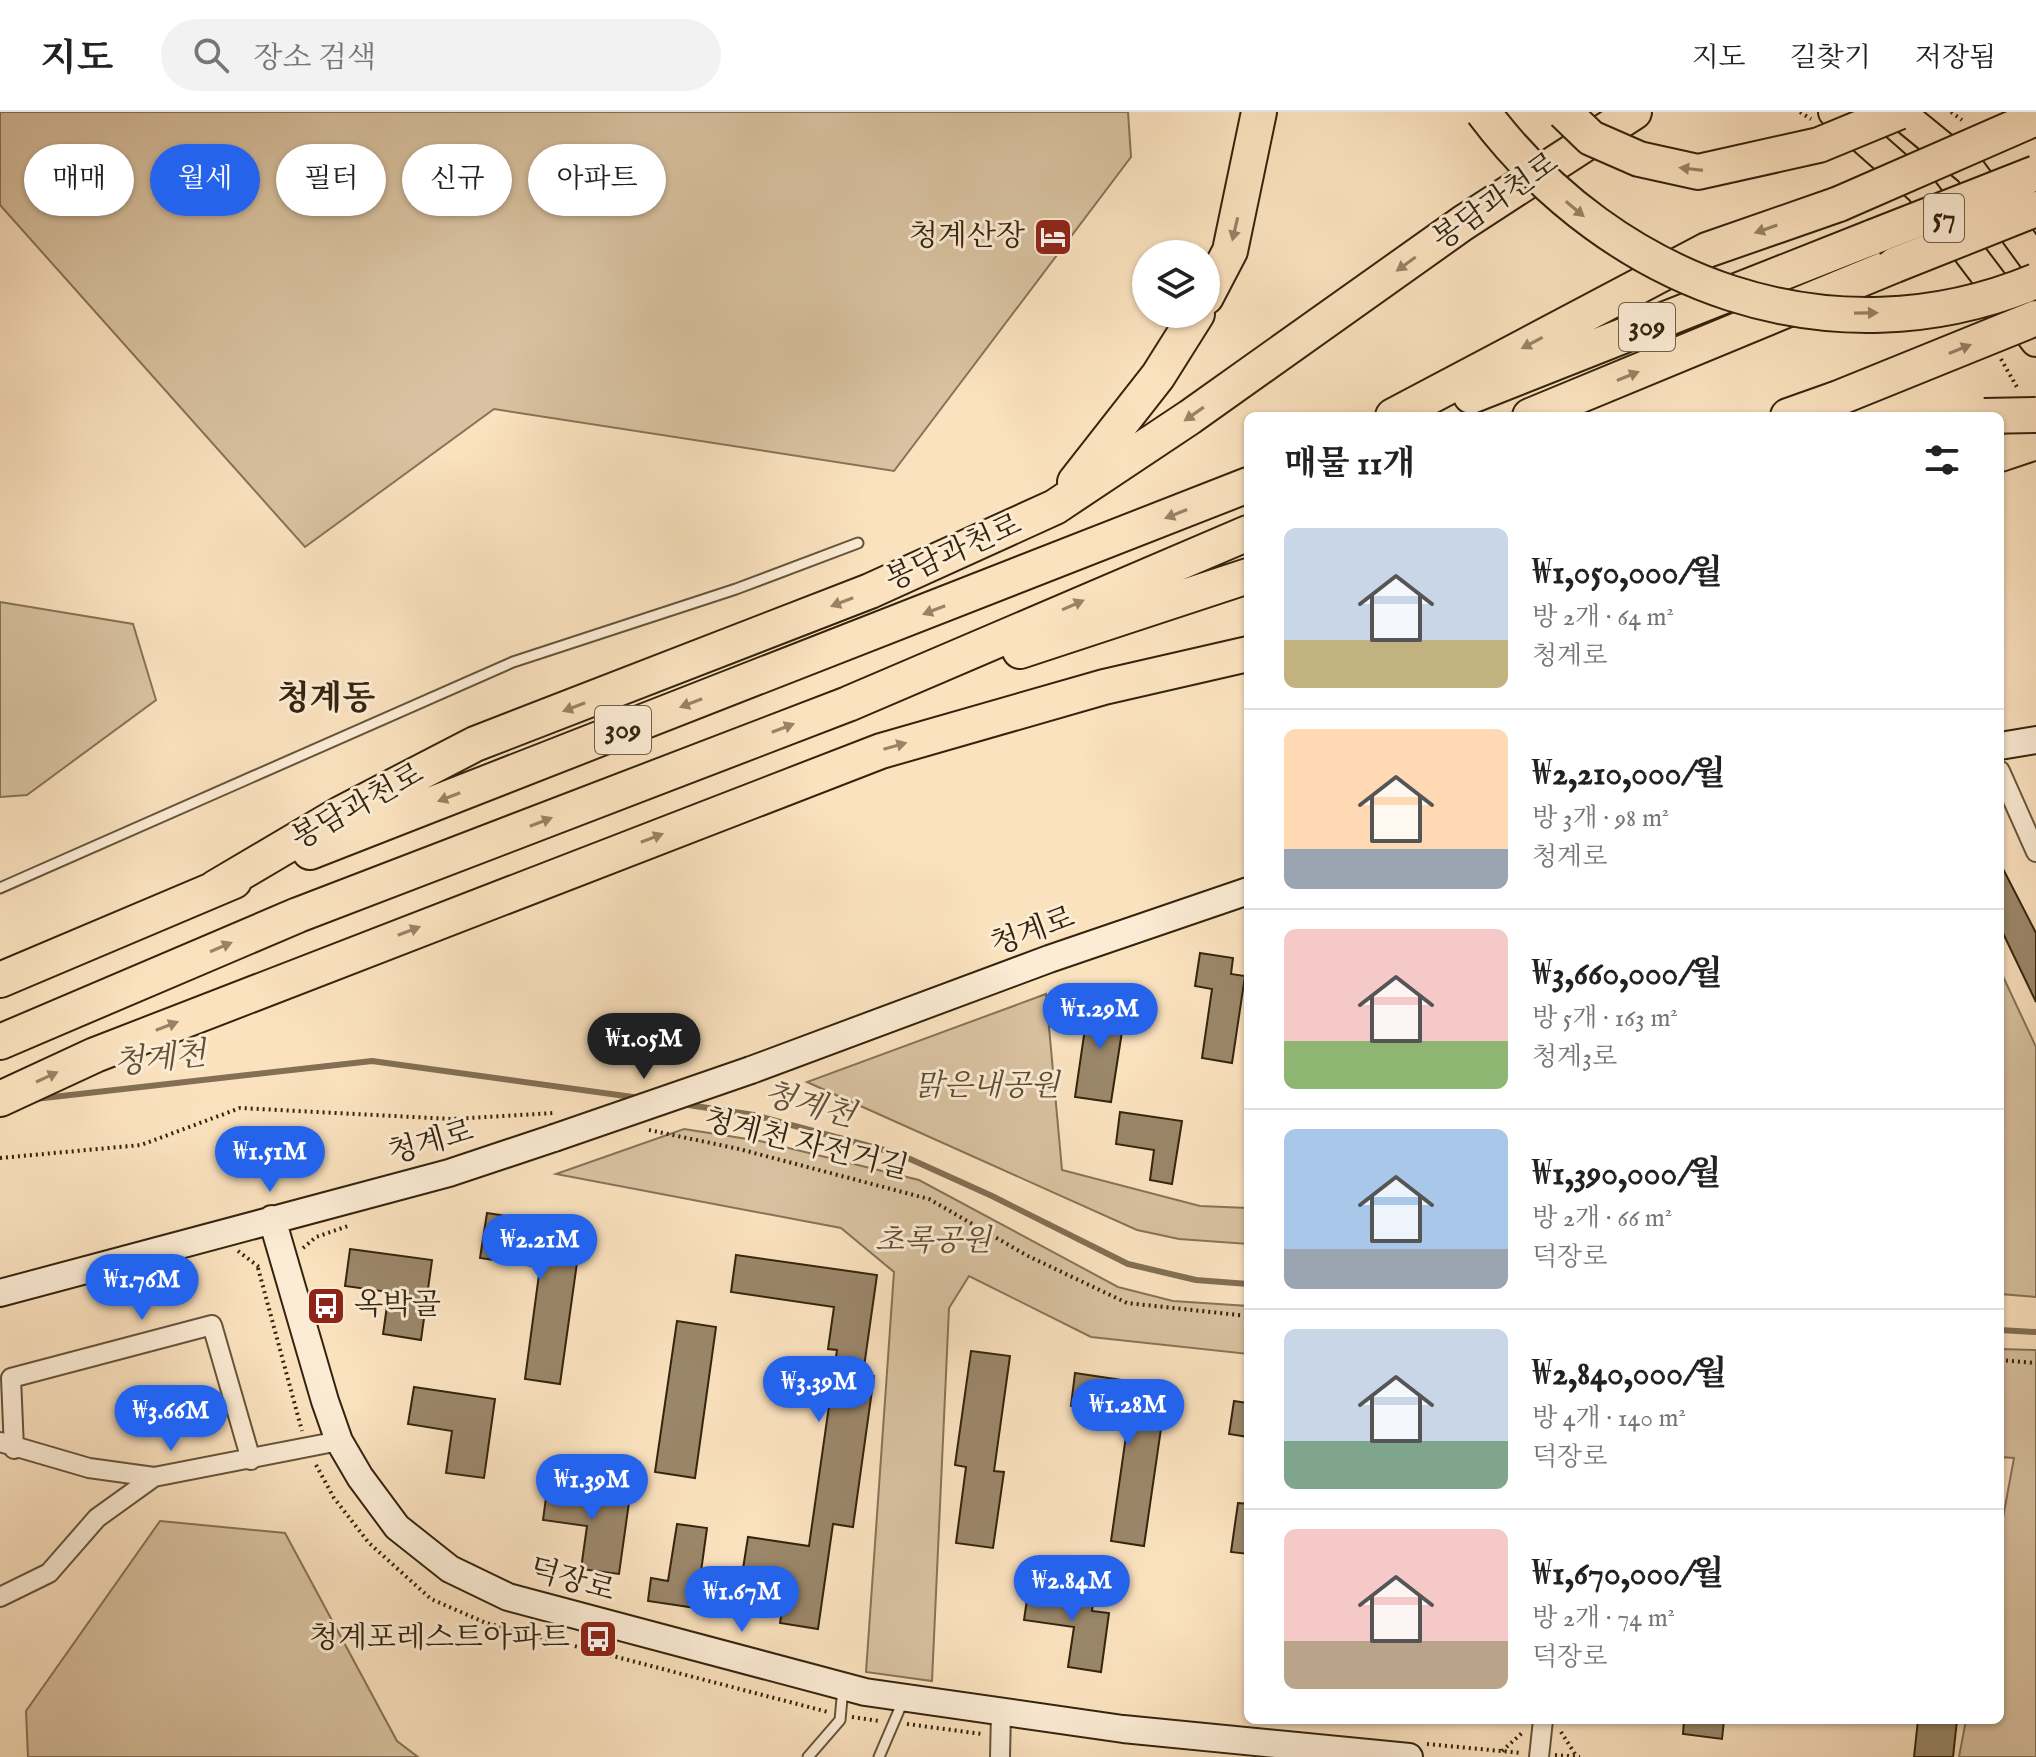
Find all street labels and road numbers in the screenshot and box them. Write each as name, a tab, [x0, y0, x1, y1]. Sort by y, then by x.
street label: 봉담과천로	[1426, 145, 1566, 259]
road number: 57	[1924, 194, 1964, 242]
road number: 309	[1619, 303, 1675, 351]
street label: 봉담과천로	[880, 506, 1028, 600]
road number: 309	[595, 706, 651, 754]
street label: 봉담과천로	[285, 755, 431, 859]
street label: 청계로	[986, 899, 1080, 965]
street label: 청계천 자전거길	[700, 1101, 912, 1189]
street label: 청계로	[384, 1113, 478, 1173]
street label: 덕장로	[525, 1551, 619, 1611]

